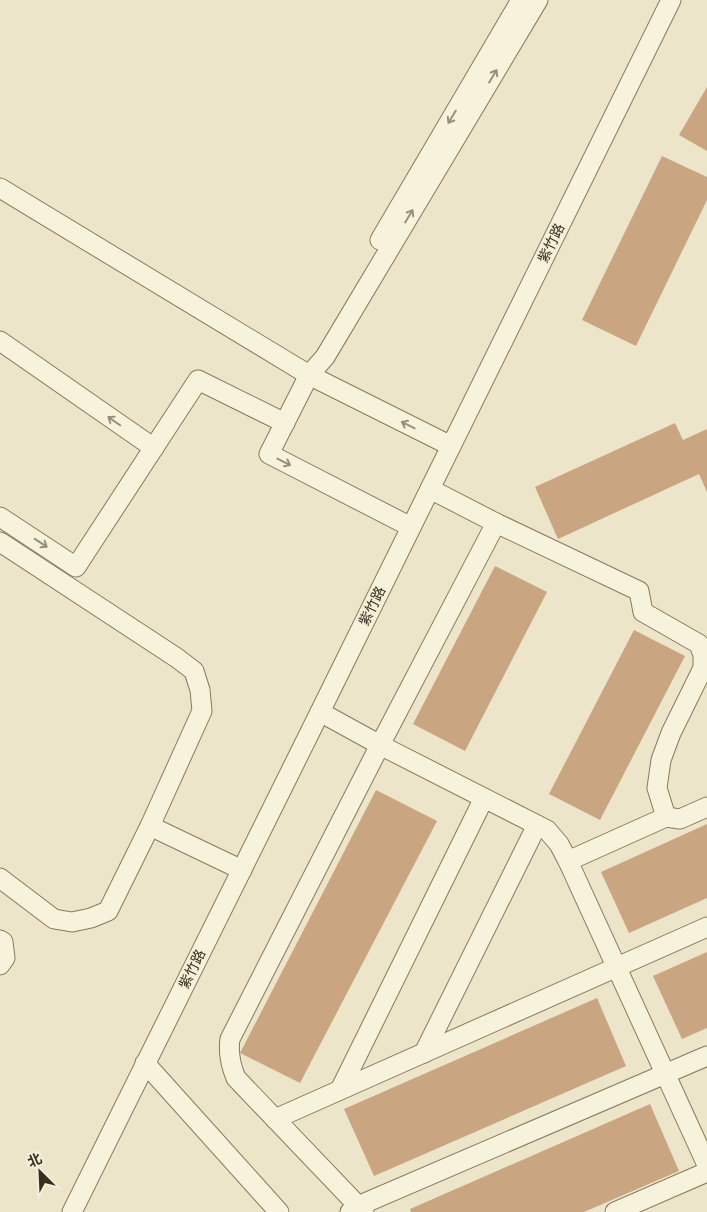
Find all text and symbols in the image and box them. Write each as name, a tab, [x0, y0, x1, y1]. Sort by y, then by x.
one-way arrow	[488, 70, 498, 84]
one-way arrow	[447, 110, 457, 124]
one-way arrow	[405, 210, 415, 224]
street label: 紫竹路	[533, 220, 568, 266]
one-way arrow	[108, 415, 121, 426]
one-way arrow	[400, 419, 415, 429]
one-way arrow	[276, 457, 291, 467]
one-way arrow	[33, 539, 47, 549]
street label: 紫竹路	[354, 583, 389, 629]
street label: 紫竹路	[174, 946, 209, 992]
north arrow	[15, 1147, 65, 1197]
text: 北	[24, 1148, 45, 1171]

